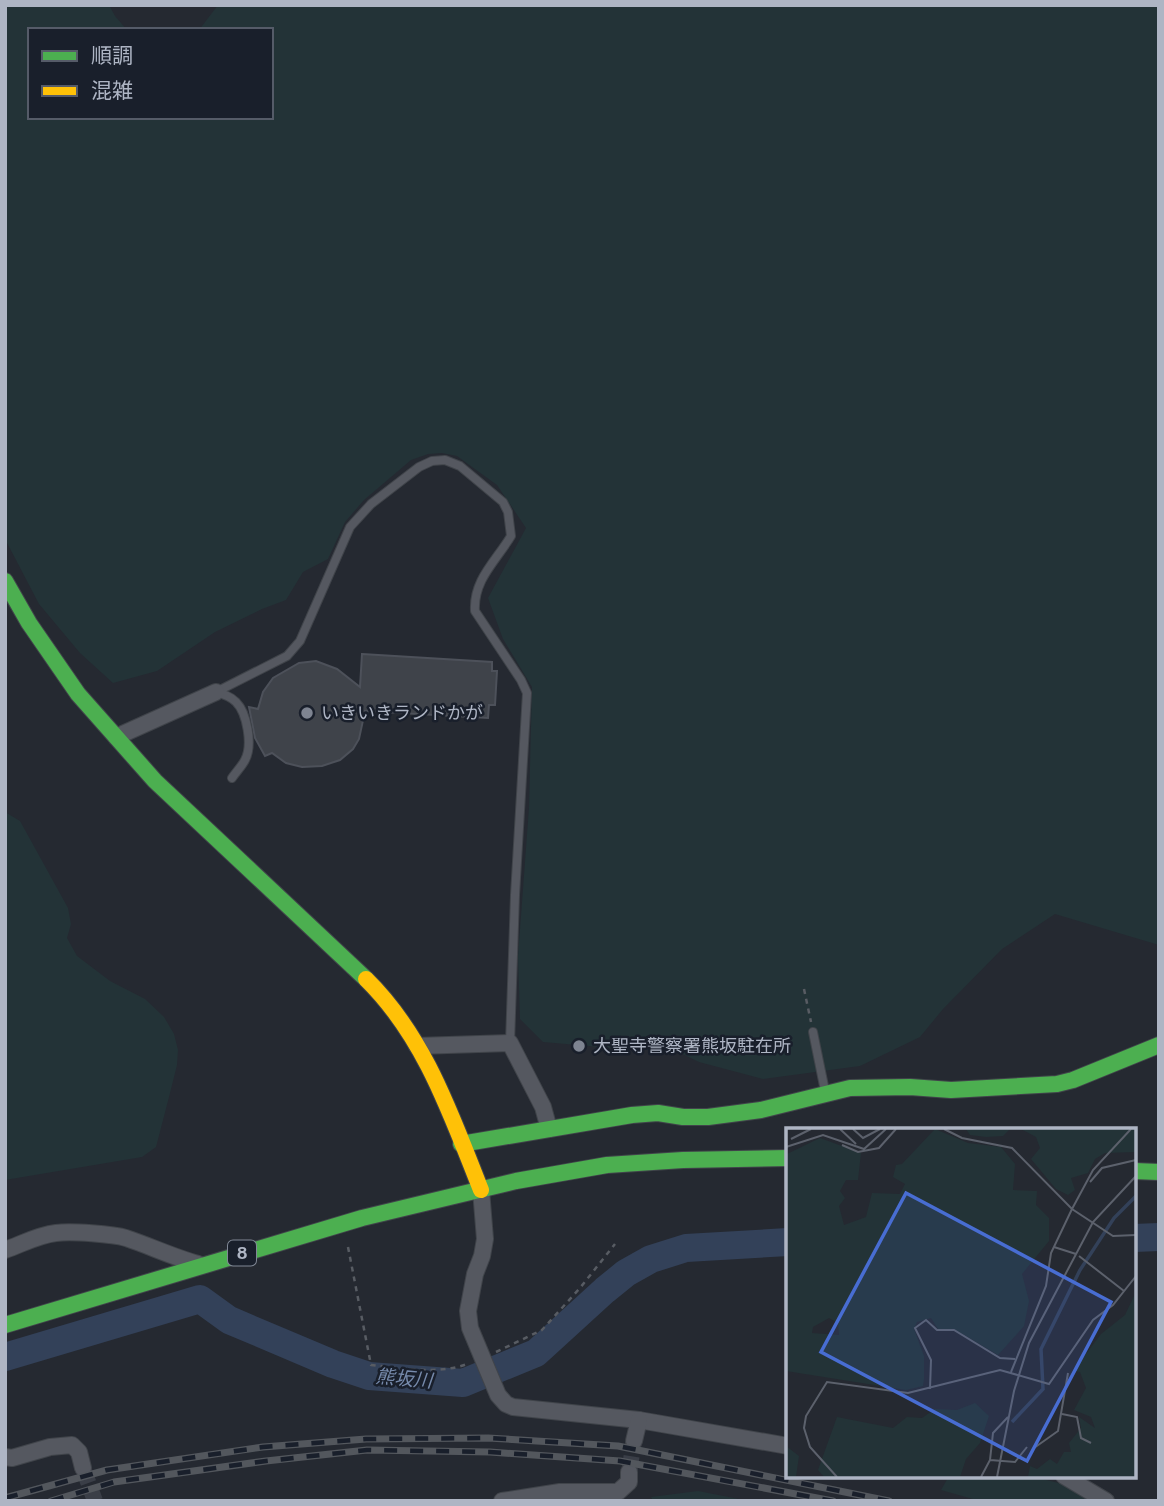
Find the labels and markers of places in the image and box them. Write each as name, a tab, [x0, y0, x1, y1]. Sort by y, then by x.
place label: いきいきランドかが	[321, 702, 483, 723]
marker: いきいきランドかが	[299, 705, 315, 721]
place label: 大聖寺警察署熊坂駐在所	[593, 1035, 791, 1056]
marker: 大聖寺警察署熊坂駐在所	[571, 1038, 587, 1054]

